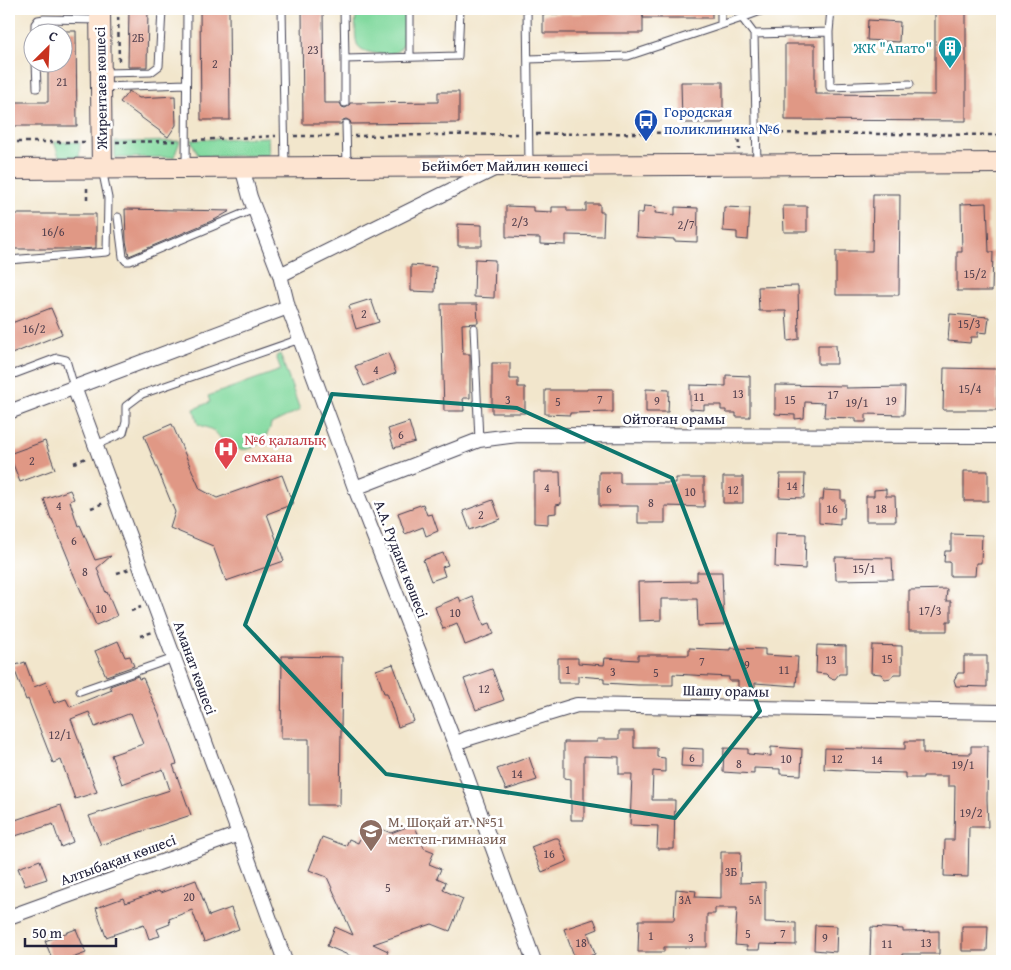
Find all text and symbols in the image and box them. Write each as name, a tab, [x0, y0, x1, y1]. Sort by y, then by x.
north arrow	[22, 22, 72, 72]
text: С	[46, 25, 61, 47]
street label: Жирентаев көшесі	[89, 26, 112, 151]
house number: 2Б	[132, 29, 144, 46]
building icon: ЖК "Апато"	[937, 35, 963, 69]
place label: ЖК "Апато"	[852, 37, 932, 58]
house number: 23	[307, 41, 319, 58]
house number: 2	[212, 55, 218, 72]
house number: 21	[56, 73, 68, 90]
place label: Городская поликлиника №6	[664, 101, 780, 139]
bus stop icon: Городская поликлиника №6	[633, 108, 659, 142]
street label: Бейімбет Майлин көшесі	[422, 155, 588, 176]
house number: 2/3	[511, 213, 529, 230]
house number: 2/7	[677, 216, 695, 233]
house number: 16/6	[42, 223, 65, 240]
house number: 15/2	[964, 265, 987, 282]
house number: 2	[361, 305, 367, 322]
house number: 15/3	[958, 315, 981, 332]
house number: 16/2	[23, 320, 46, 337]
house number: 4	[373, 361, 379, 378]
house number: 15/4	[959, 380, 982, 397]
house number: 13	[732, 385, 744, 402]
house number: 17	[827, 386, 839, 403]
house number: 11	[693, 388, 705, 405]
house number: 3	[505, 391, 511, 408]
house number: 7	[597, 391, 603, 408]
house number: 15	[784, 391, 796, 408]
house number: 9	[654, 392, 660, 409]
house number: 19	[885, 392, 897, 409]
house number: 5	[555, 393, 561, 410]
house number: 19/1	[846, 394, 869, 411]
street label: Ойтоған орамы	[623, 408, 726, 429]
house number: 6	[398, 426, 404, 443]
place label: №6 қалалық емхана	[244, 429, 326, 467]
hospital icon: №6 қалалық емхана	[213, 436, 239, 470]
house number: 2	[29, 452, 35, 469]
house number: 14	[786, 477, 798, 494]
house number: 4	[544, 479, 550, 496]
house number: 6	[606, 480, 612, 497]
house number: 12	[727, 481, 739, 498]
house number: 10	[684, 483, 696, 500]
house number: 8	[648, 494, 654, 511]
house number: 4	[56, 497, 62, 514]
street label: А.А. Рудаки көшесі	[369, 497, 434, 621]
house number: 16	[826, 500, 838, 517]
house number: 18	[875, 500, 887, 517]
house number: 2	[478, 506, 484, 523]
house number: 6	[71, 532, 77, 549]
house number: 15/1	[853, 560, 876, 577]
house number: 8	[82, 563, 88, 580]
house number: 10	[95, 600, 107, 617]
house number: 17/3	[919, 602, 942, 619]
house number: 10	[449, 604, 461, 621]
street label: Аманат көшесі	[169, 618, 222, 718]
house number: 15	[881, 650, 893, 667]
house number: 13	[825, 651, 837, 668]
house number: 7	[699, 653, 705, 670]
house number: 9	[744, 656, 750, 673]
house number: 1	[565, 661, 571, 678]
house number: 11	[778, 661, 790, 678]
house number: 3	[610, 663, 616, 680]
house number: 5	[653, 664, 659, 681]
street label: Шашу орамы	[683, 679, 770, 702]
house number: 12	[478, 680, 490, 697]
house number: 12/1	[49, 726, 72, 743]
house number: 6	[689, 749, 695, 766]
house number: 10	[780, 750, 792, 767]
house number: 12	[831, 750, 843, 767]
house number: 14	[871, 751, 883, 768]
house number: 8	[736, 755, 742, 772]
house number: 19/1	[952, 756, 975, 773]
house number: 14	[511, 765, 523, 782]
house number: 19/2	[960, 804, 983, 821]
place label: М. Шоқай ат. №51 мектеп-гимназия	[388, 811, 507, 849]
school or university icon: М. Шоқай ат. №51 мектеп-гимназия	[358, 818, 384, 852]
street label: Алтыбақан көшесі	[57, 829, 179, 890]
house number: 16	[543, 845, 555, 862]
house number: 3Б	[725, 863, 737, 880]
house number: 5	[385, 879, 391, 896]
house number: 20	[183, 888, 195, 905]
house number: 3А	[678, 891, 692, 908]
house number: 5А	[748, 891, 762, 908]
scale bar	[25, 915, 116, 947]
text: 50 m	[32, 922, 63, 943]
house number: 5	[745, 925, 751, 942]
house number: 7	[780, 925, 786, 942]
house number: 1	[648, 927, 654, 944]
house number: 3	[688, 929, 694, 946]
house number: 9	[822, 929, 828, 946]
house number: 18	[575, 934, 587, 951]
house number: 13	[920, 934, 932, 951]
house number: 11	[881, 935, 893, 952]

